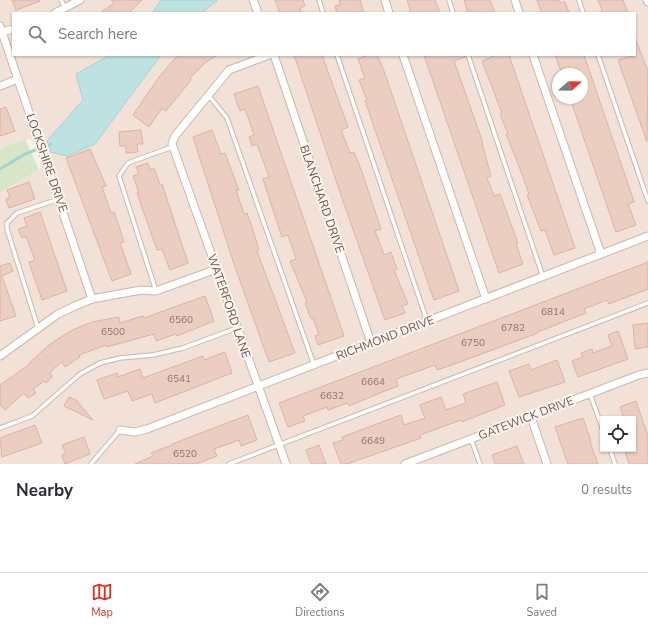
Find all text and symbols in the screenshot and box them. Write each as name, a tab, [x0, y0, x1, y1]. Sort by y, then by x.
search box	[12, 12, 636, 56]
icon: search	[26, 23, 48, 45]
text: Search here	[58, 24, 138, 44]
north arrow	[552, 68, 588, 104]
street label: LOCKSHIRE DRIVE	[23, 111, 71, 215]
street label: BLANCHARD DRIVE	[296, 143, 348, 255]
street label: WATERFORD LANE	[204, 252, 254, 360]
house number: 6814	[541, 305, 565, 319]
street label: RICHMOND DRIVE	[334, 312, 436, 364]
house number: 6560	[169, 313, 193, 327]
house number: 6782	[501, 321, 525, 335]
house number: 6500	[101, 325, 125, 339]
house number: 6750	[461, 336, 485, 350]
house number: 6541	[167, 372, 191, 386]
house number: 6664	[361, 375, 385, 389]
house number: 6632	[320, 389, 344, 403]
street label: GATEWICK DRIVE	[476, 392, 576, 444]
map controls	[600, 416, 636, 452]
button: locate	[600, 416, 636, 452]
house number: 6649	[361, 434, 385, 448]
house number: 6520	[173, 447, 197, 461]
text: Nearby	[16, 479, 73, 502]
text: 0 results	[581, 481, 632, 499]
tab: Map	[91, 581, 113, 620]
tab: Directions	[295, 581, 345, 620]
tab: Saved	[527, 581, 557, 620]

